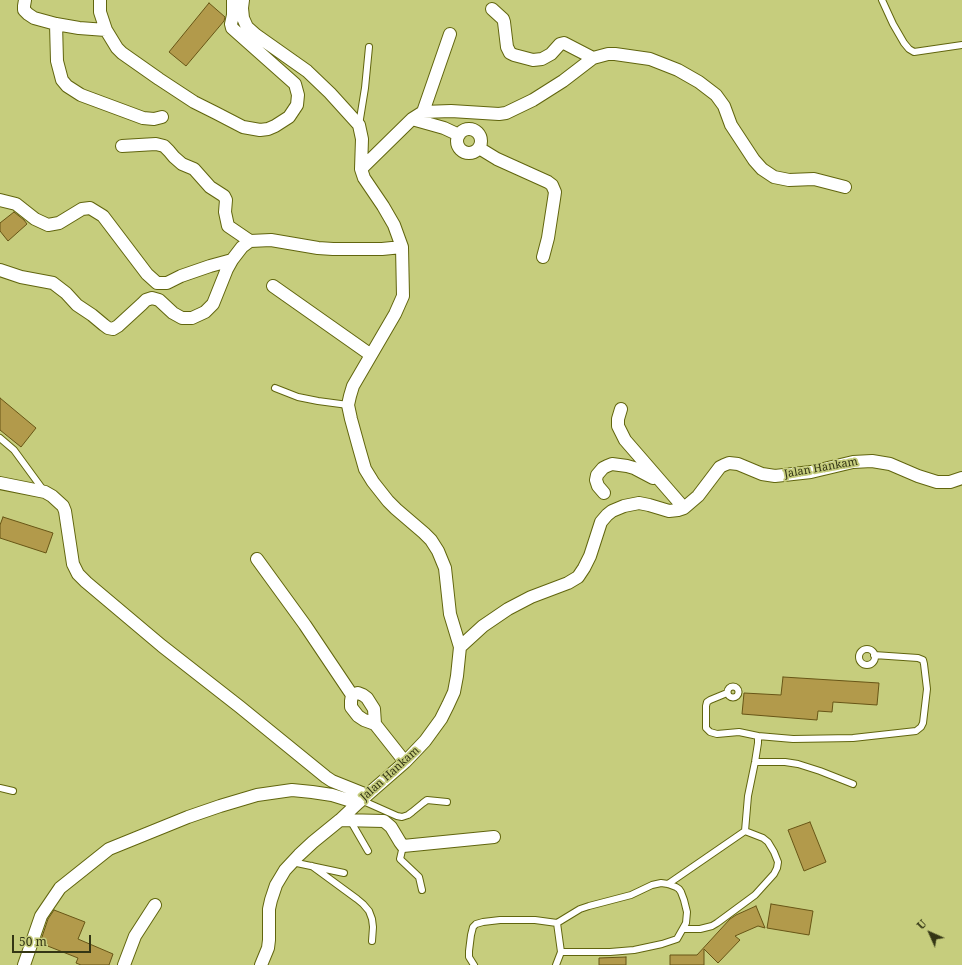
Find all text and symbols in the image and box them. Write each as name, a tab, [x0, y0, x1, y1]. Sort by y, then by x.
street label: Jalan Hankam	[783, 455, 859, 481]
street label: Jalan Hankam	[358, 744, 422, 804]
north arrow	[910, 913, 950, 953]
text: U	[913, 916, 929, 932]
scale bar	[14, 927, 93, 953]
text: 50 m	[19, 933, 47, 950]

